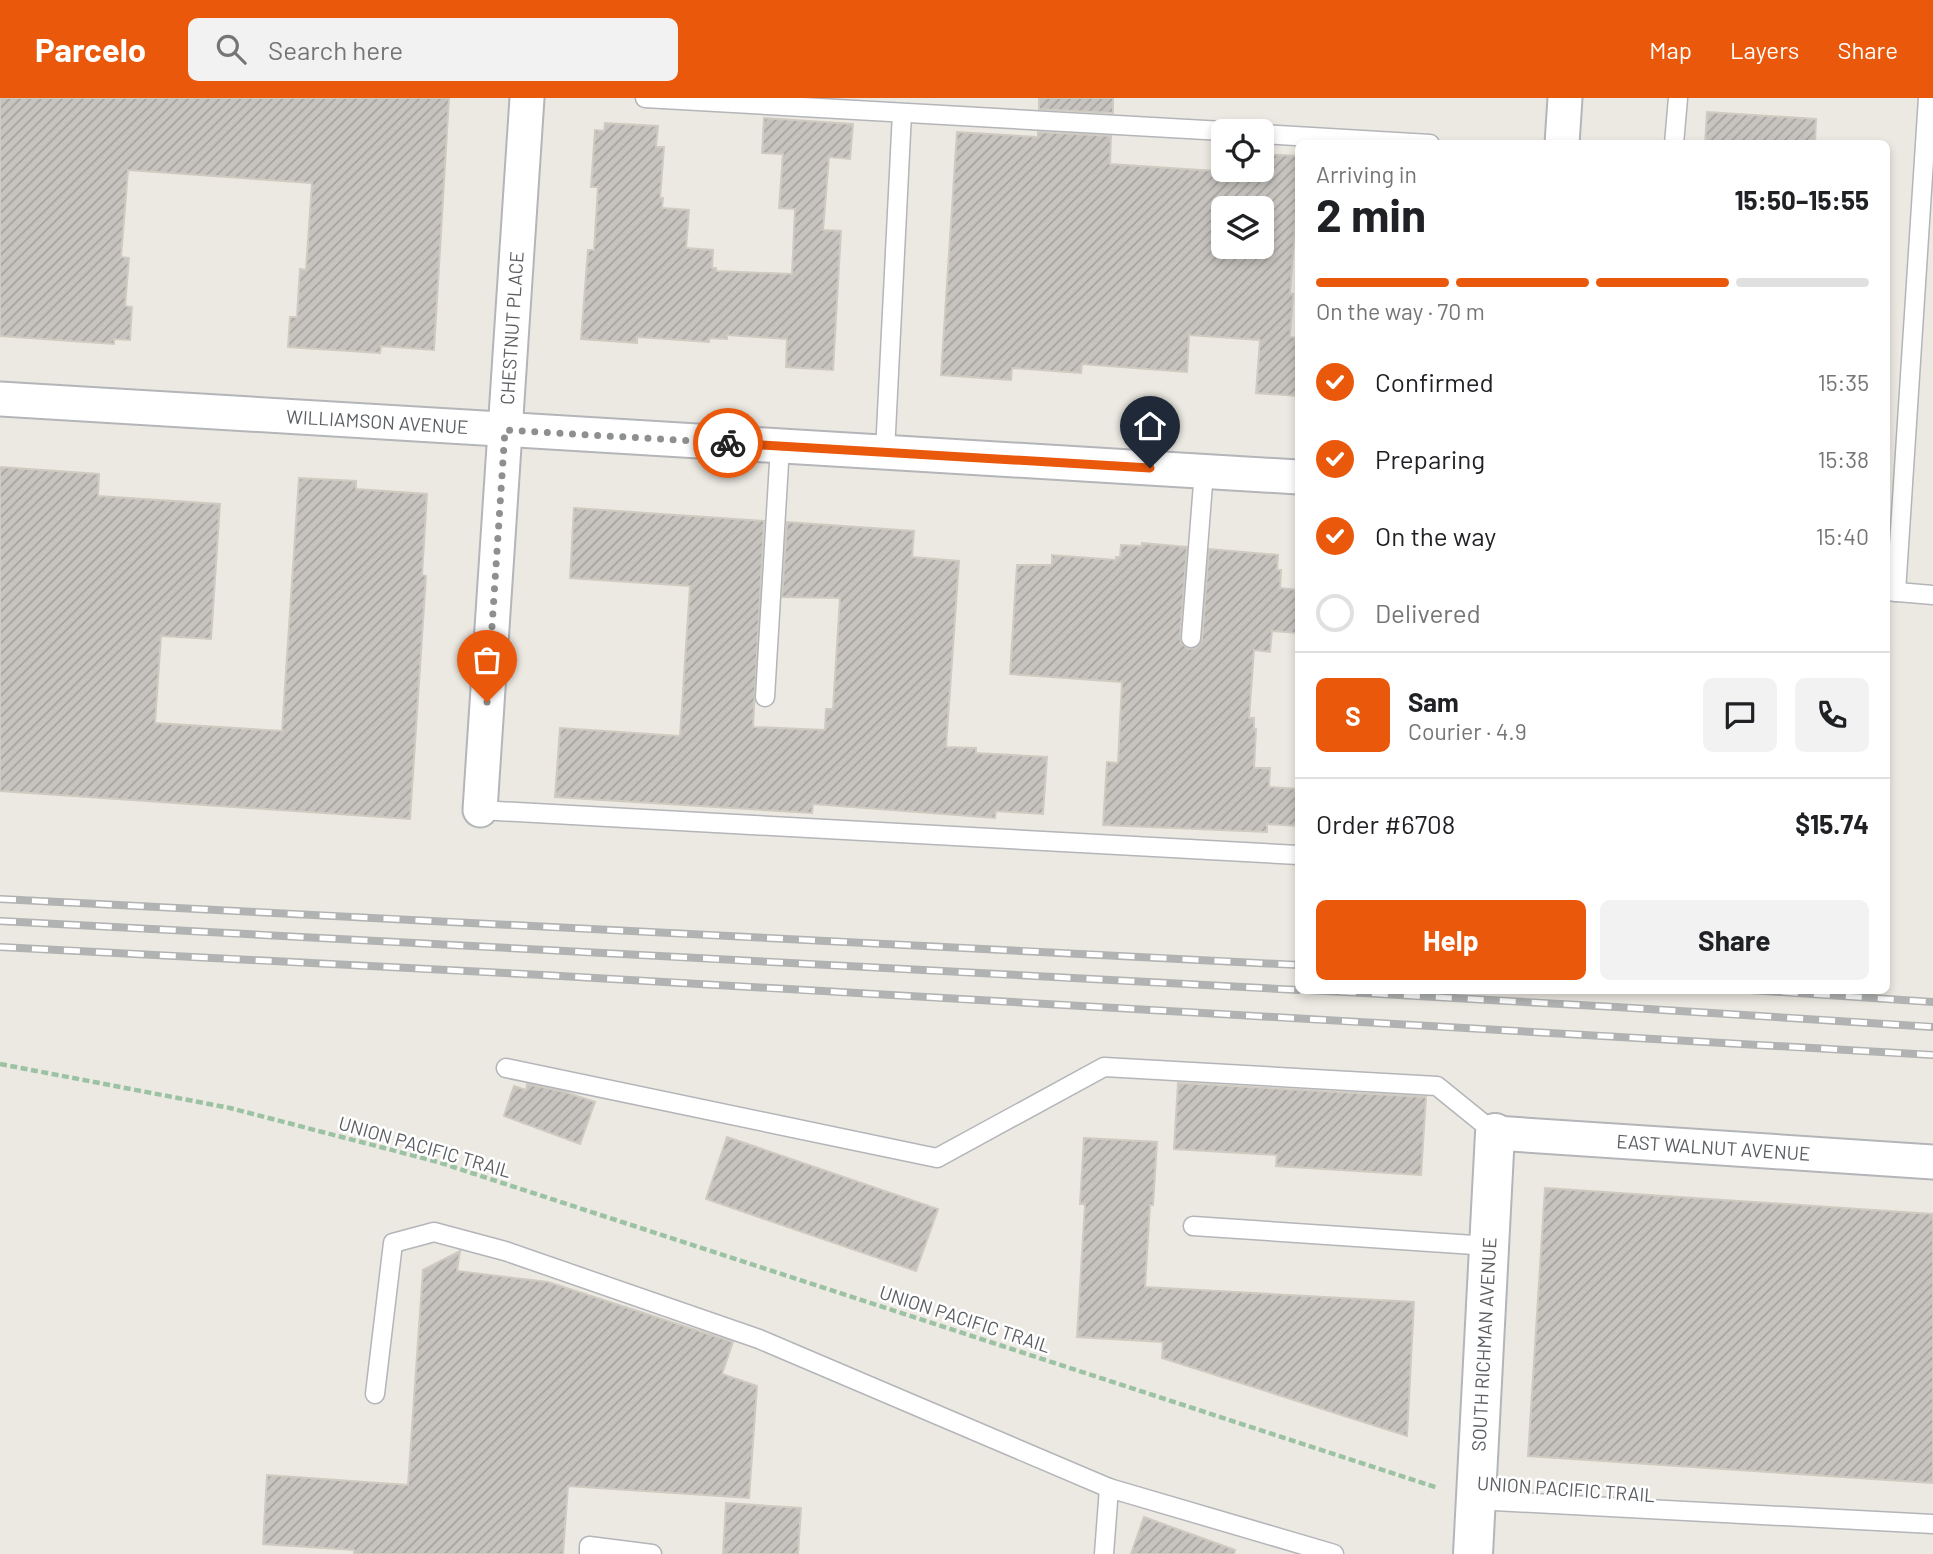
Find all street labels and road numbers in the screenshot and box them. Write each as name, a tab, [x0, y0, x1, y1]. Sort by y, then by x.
street label: CHESTNUT PLACE	[495, 250, 528, 406]
street label: WILLIAMSON AVENUE	[286, 404, 469, 438]
street label: UNION PACIFIC TRAIL	[336, 1111, 514, 1182]
street label: EAST WALNUT AVENUE	[1616, 1129, 1811, 1165]
street label: SOUTH RICHMAN AVENUE	[1466, 1237, 1501, 1452]
street label: UNION PACIFIC TRAIL	[877, 1280, 1054, 1357]
street label: UNION PACIFIC TRAIL	[1476, 1471, 1656, 1506]

